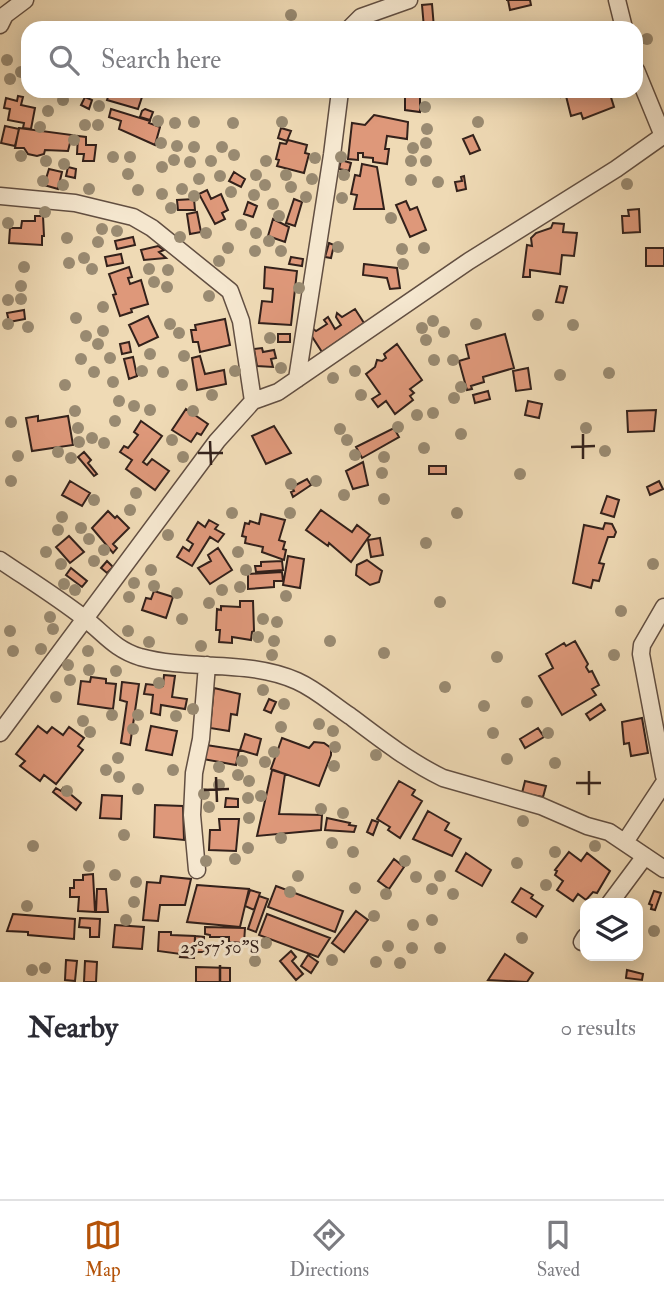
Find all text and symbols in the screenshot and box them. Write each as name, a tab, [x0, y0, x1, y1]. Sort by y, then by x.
search box	[21, 21, 643, 98]
icon: search	[45, 41, 83, 79]
text: Search here	[101, 44, 221, 76]
map controls	[580, 898, 643, 961]
button: layers	[580, 898, 643, 961]
text: 25°57'50"S	[181, 936, 259, 959]
text: Nearby	[28, 1009, 118, 1046]
text: 0 results	[560, 1013, 636, 1042]
tab: Map	[84, 1216, 122, 1282]
tab: Directions	[289, 1216, 369, 1282]
tab: Saved	[537, 1216, 580, 1282]

